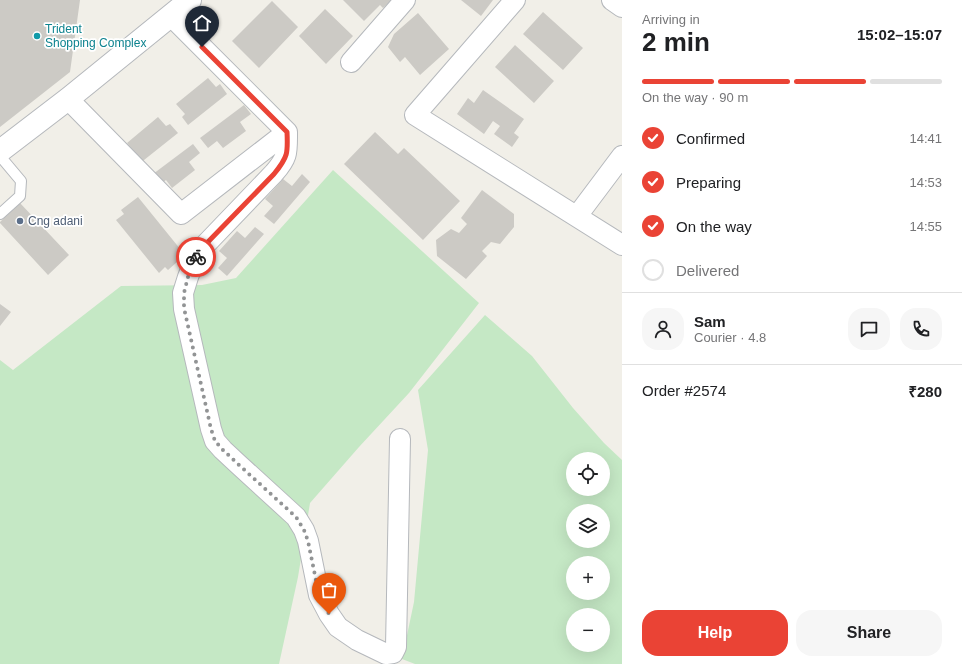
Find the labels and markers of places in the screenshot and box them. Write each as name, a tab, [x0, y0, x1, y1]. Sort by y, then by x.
pin	[185, 6, 219, 47]
place label: Trident Shopping Complex	[45, 22, 146, 50]
marker: Trident Shopping Complex	[32, 31, 42, 41]
place label: Cng adani	[28, 214, 83, 228]
marker: Cng adani	[15, 216, 25, 226]
pin	[312, 573, 346, 614]

